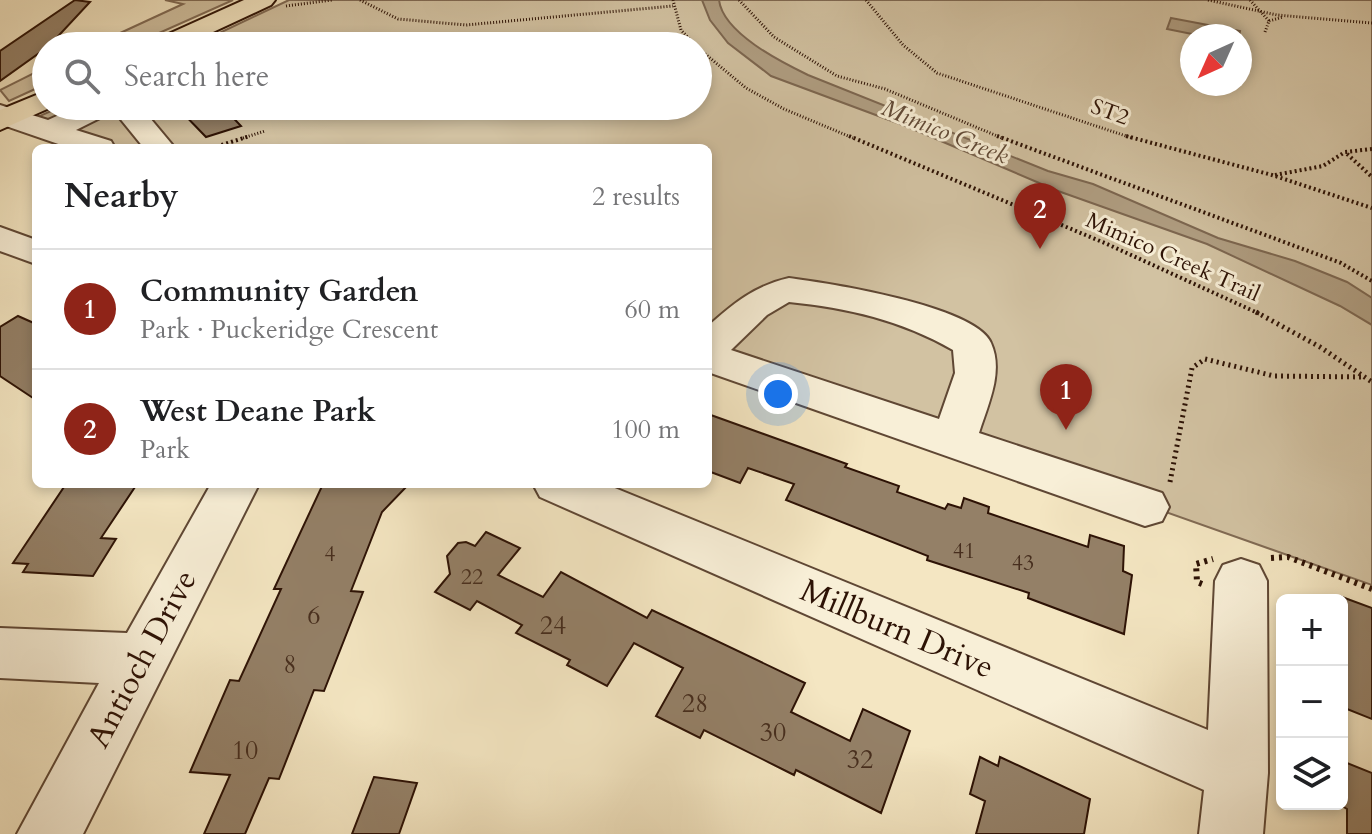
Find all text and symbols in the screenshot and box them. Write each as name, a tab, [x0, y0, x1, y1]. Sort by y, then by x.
north arrow	[1180, 24, 1252, 96]
search box	[32, 32, 712, 120]
icon: search	[60, 54, 104, 98]
text: Search here	[124, 56, 269, 97]
street label: ST2	[1087, 91, 1133, 133]
water label: Mimico Creek	[877, 92, 1013, 172]
text: Nearby	[64, 173, 179, 219]
text: 2 results	[592, 179, 680, 214]
pin: 2	[1014, 183, 1066, 249]
street label: Mimico Creek Trail	[1081, 205, 1265, 309]
text: Community Garden	[140, 271, 418, 312]
text: 1	[83, 292, 97, 327]
text: 60 m	[624, 292, 680, 327]
text: Park · Puckeridge Crescent	[140, 312, 438, 347]
pin: 1	[1040, 364, 1092, 430]
your location	[758, 374, 798, 414]
text: West Deane Park	[140, 391, 376, 432]
text: 2	[83, 412, 97, 447]
text: 100 m	[611, 412, 680, 447]
text: Park	[140, 432, 190, 467]
house number: 41	[953, 536, 975, 566]
house number: 4	[324, 539, 336, 569]
house number: 43	[1012, 548, 1034, 578]
street label: Antioch Drive	[77, 562, 207, 756]
house number: 22	[461, 562, 483, 592]
street label: Millburn Drive	[794, 569, 1000, 689]
map controls	[1276, 594, 1348, 810]
button: +	[1276, 594, 1348, 666]
house number: 6	[307, 598, 321, 633]
house number: 24	[540, 608, 566, 643]
house number: 8	[283, 647, 297, 682]
button: −	[1276, 666, 1348, 738]
house number: 28	[682, 686, 708, 721]
house number: 30	[760, 715, 786, 750]
house number: 10	[232, 733, 258, 768]
button: layers	[1276, 738, 1348, 810]
house number: 32	[847, 742, 873, 777]

